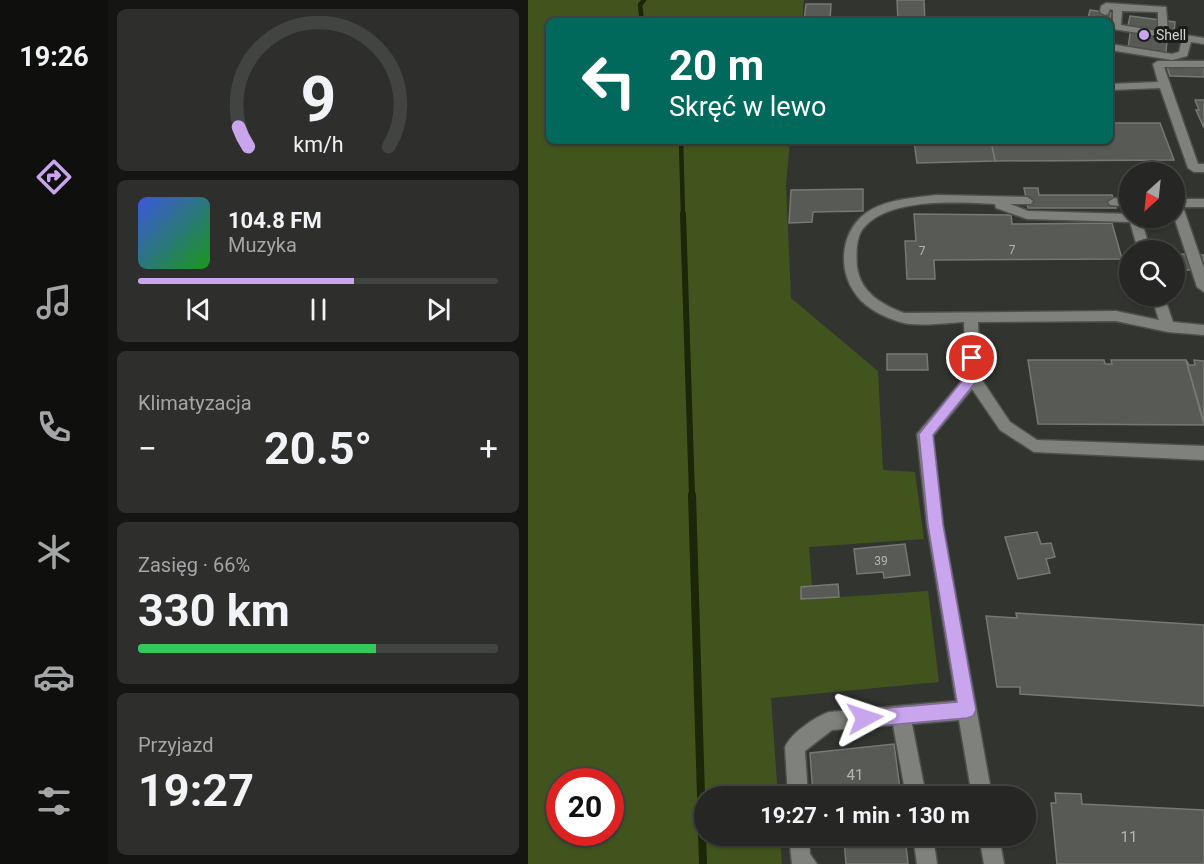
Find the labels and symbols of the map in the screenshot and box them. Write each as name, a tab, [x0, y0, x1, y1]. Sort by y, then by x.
place label: Shell	[1156, 27, 1186, 43]
marker: Shell	[1137, 28, 1151, 42]
north arrow	[1119, 162, 1185, 228]
house number: 7	[1009, 243, 1016, 257]
house number: 7	[919, 244, 926, 258]
pin	[946, 332, 997, 383]
house number: 39	[874, 554, 888, 568]
position arrow	[833, 686, 897, 750]
house number: 41	[847, 766, 863, 784]
speed limit sign: 20	[546, 768, 624, 846]
house number: 11	[1121, 828, 1137, 846]

